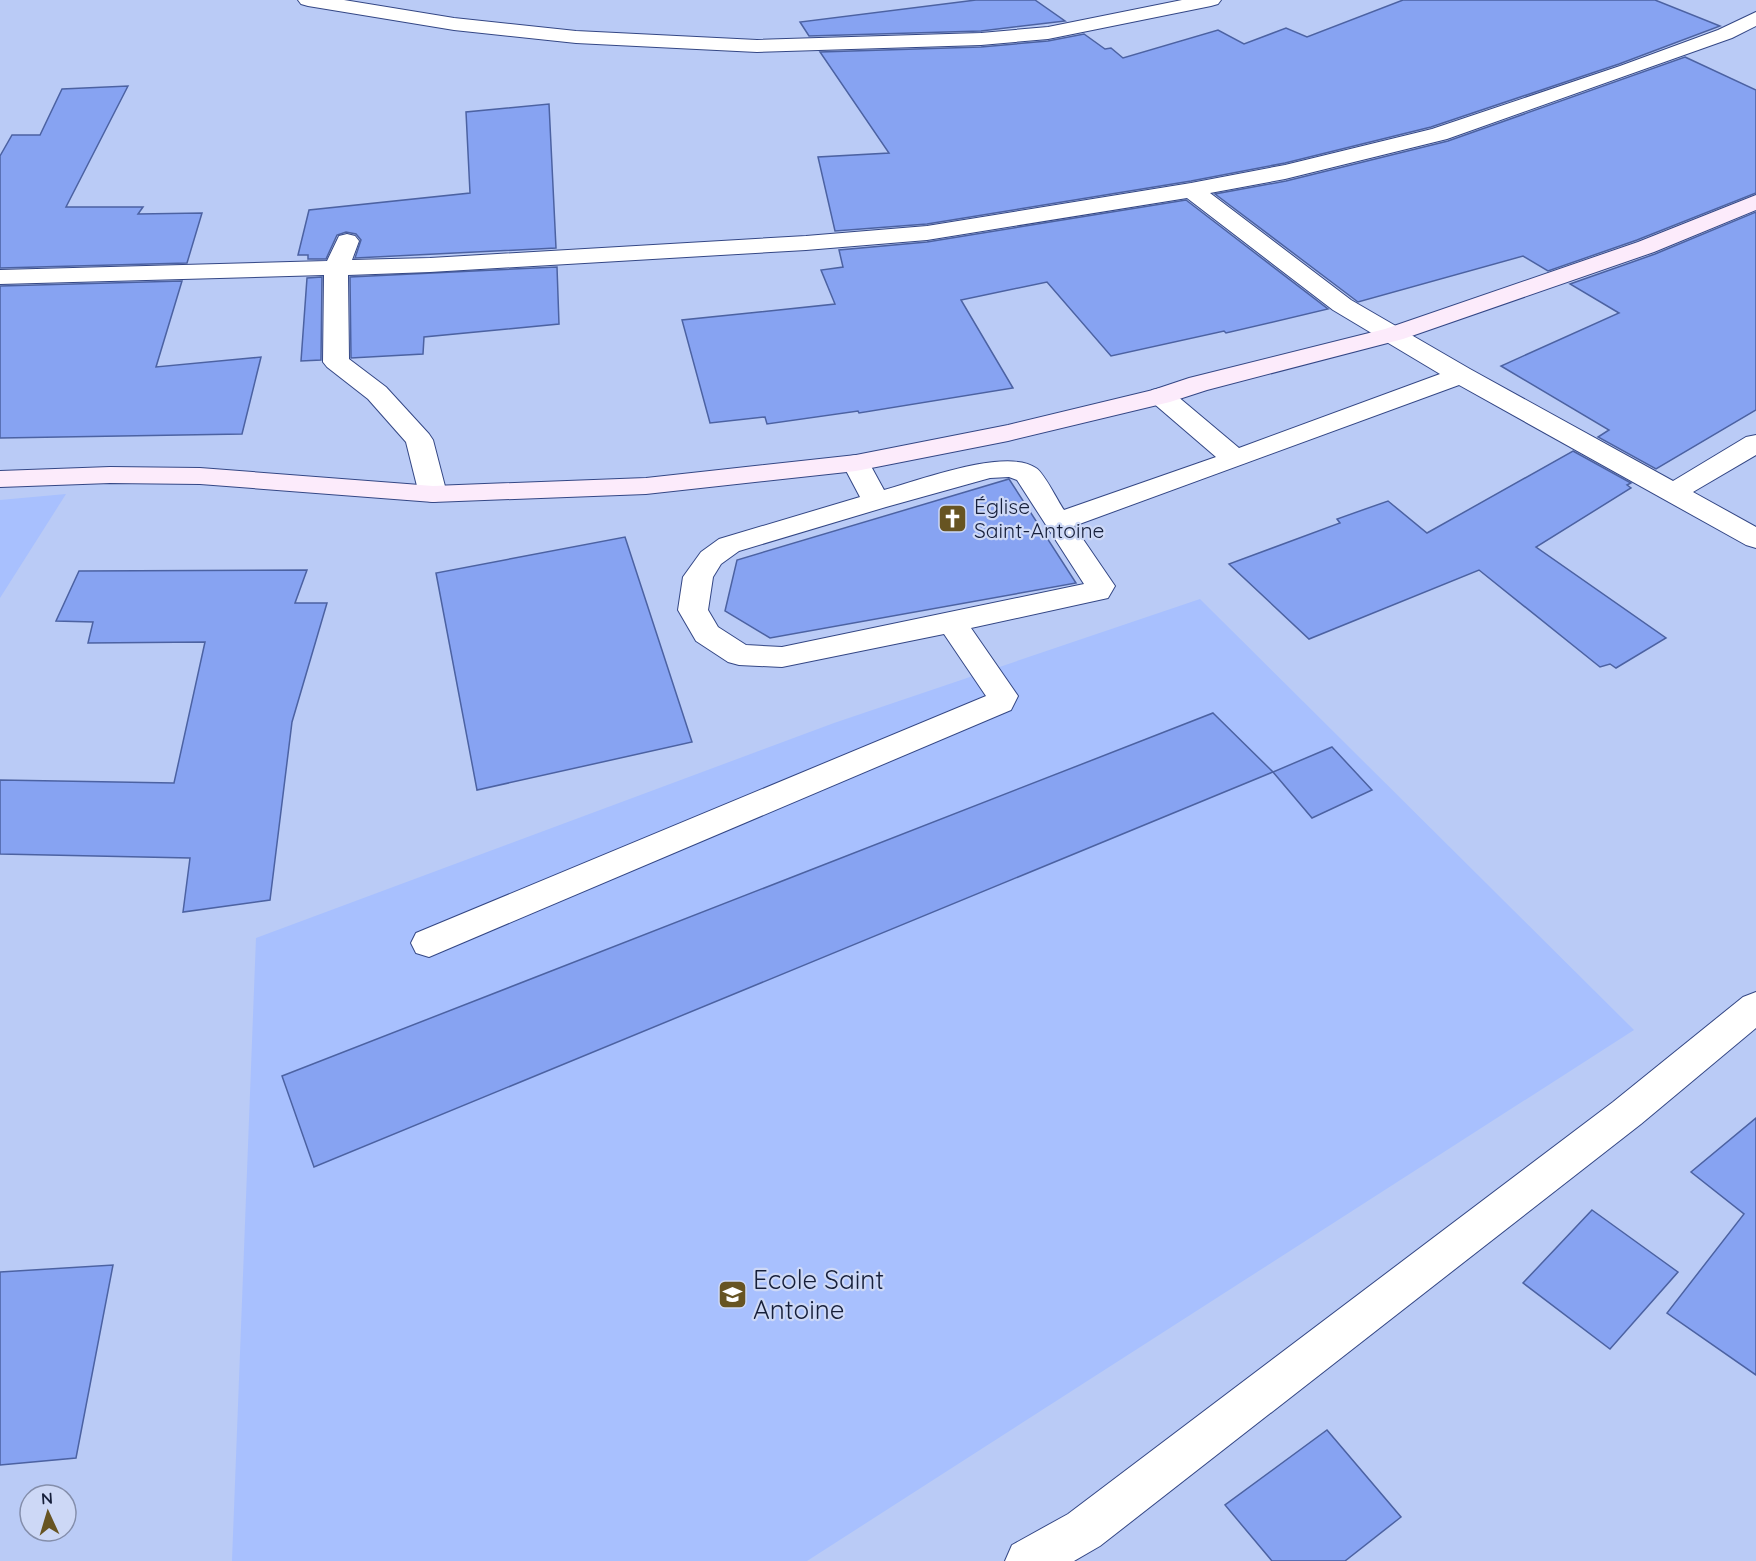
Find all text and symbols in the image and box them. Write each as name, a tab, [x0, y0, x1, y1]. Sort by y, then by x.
place label: Église Saint-Antoine	[974, 493, 1104, 543]
church icon: Église Saint-Antoine	[937, 503, 969, 535]
place label: Ecole Saint Antoine	[753, 1263, 884, 1326]
school or university icon: Ecole Saint Antoine	[716, 1279, 748, 1311]
north arrow	[18, 1483, 78, 1543]
text: N	[40, 1488, 54, 1508]

